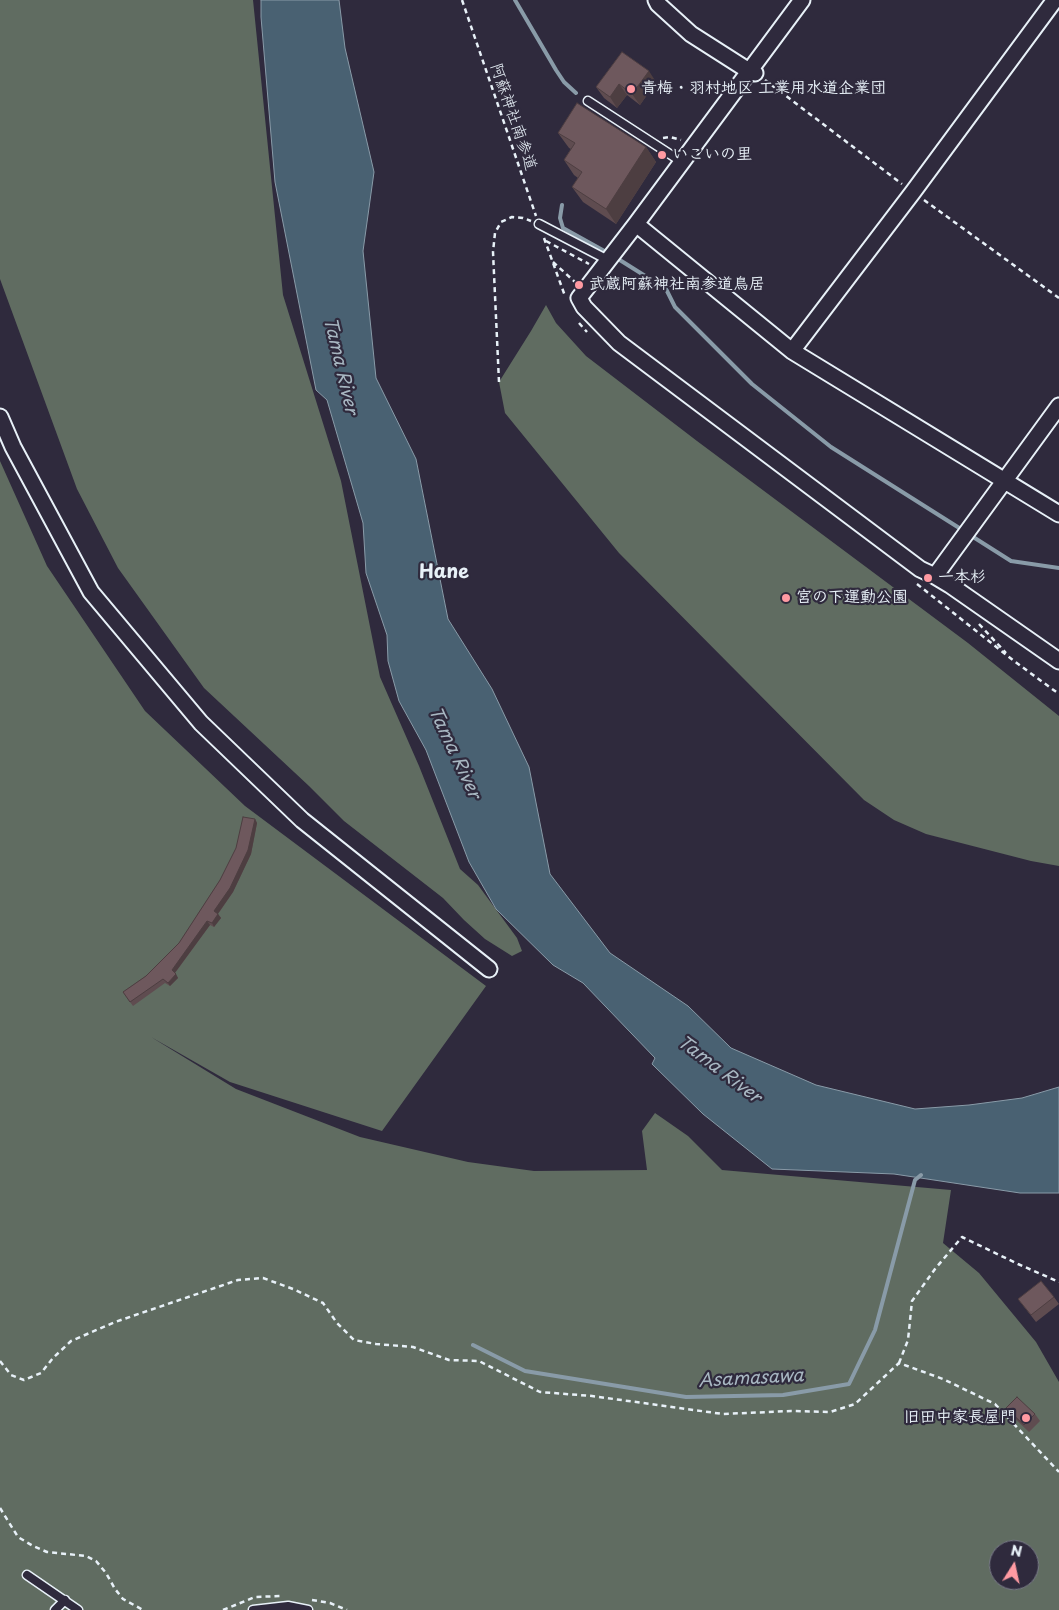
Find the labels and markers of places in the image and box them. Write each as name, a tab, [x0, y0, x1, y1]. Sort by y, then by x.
place label: 青梅・羽村地区 工業用水道企業団	[641, 79, 886, 99]
marker: 青梅・羽村地区 工業用水道企業団	[625, 83, 637, 95]
place label: いこいの里	[672, 145, 752, 165]
marker: いこいの里	[656, 149, 668, 161]
place label: 武蔵阿蘇神社南参道鳥居	[589, 275, 765, 295]
marker: 武蔵阿蘇神社南参道鳥居	[573, 279, 585, 291]
place label: 一本杉	[938, 568, 986, 588]
marker: 一本杉	[922, 572, 934, 584]
place label: 宮の下運動公園	[796, 588, 908, 608]
marker: 宮の下運動公園	[780, 592, 792, 604]
place label: 旧田中家長屋門	[904, 1408, 1016, 1428]
marker: 旧田中家長屋門	[1020, 1412, 1032, 1424]

